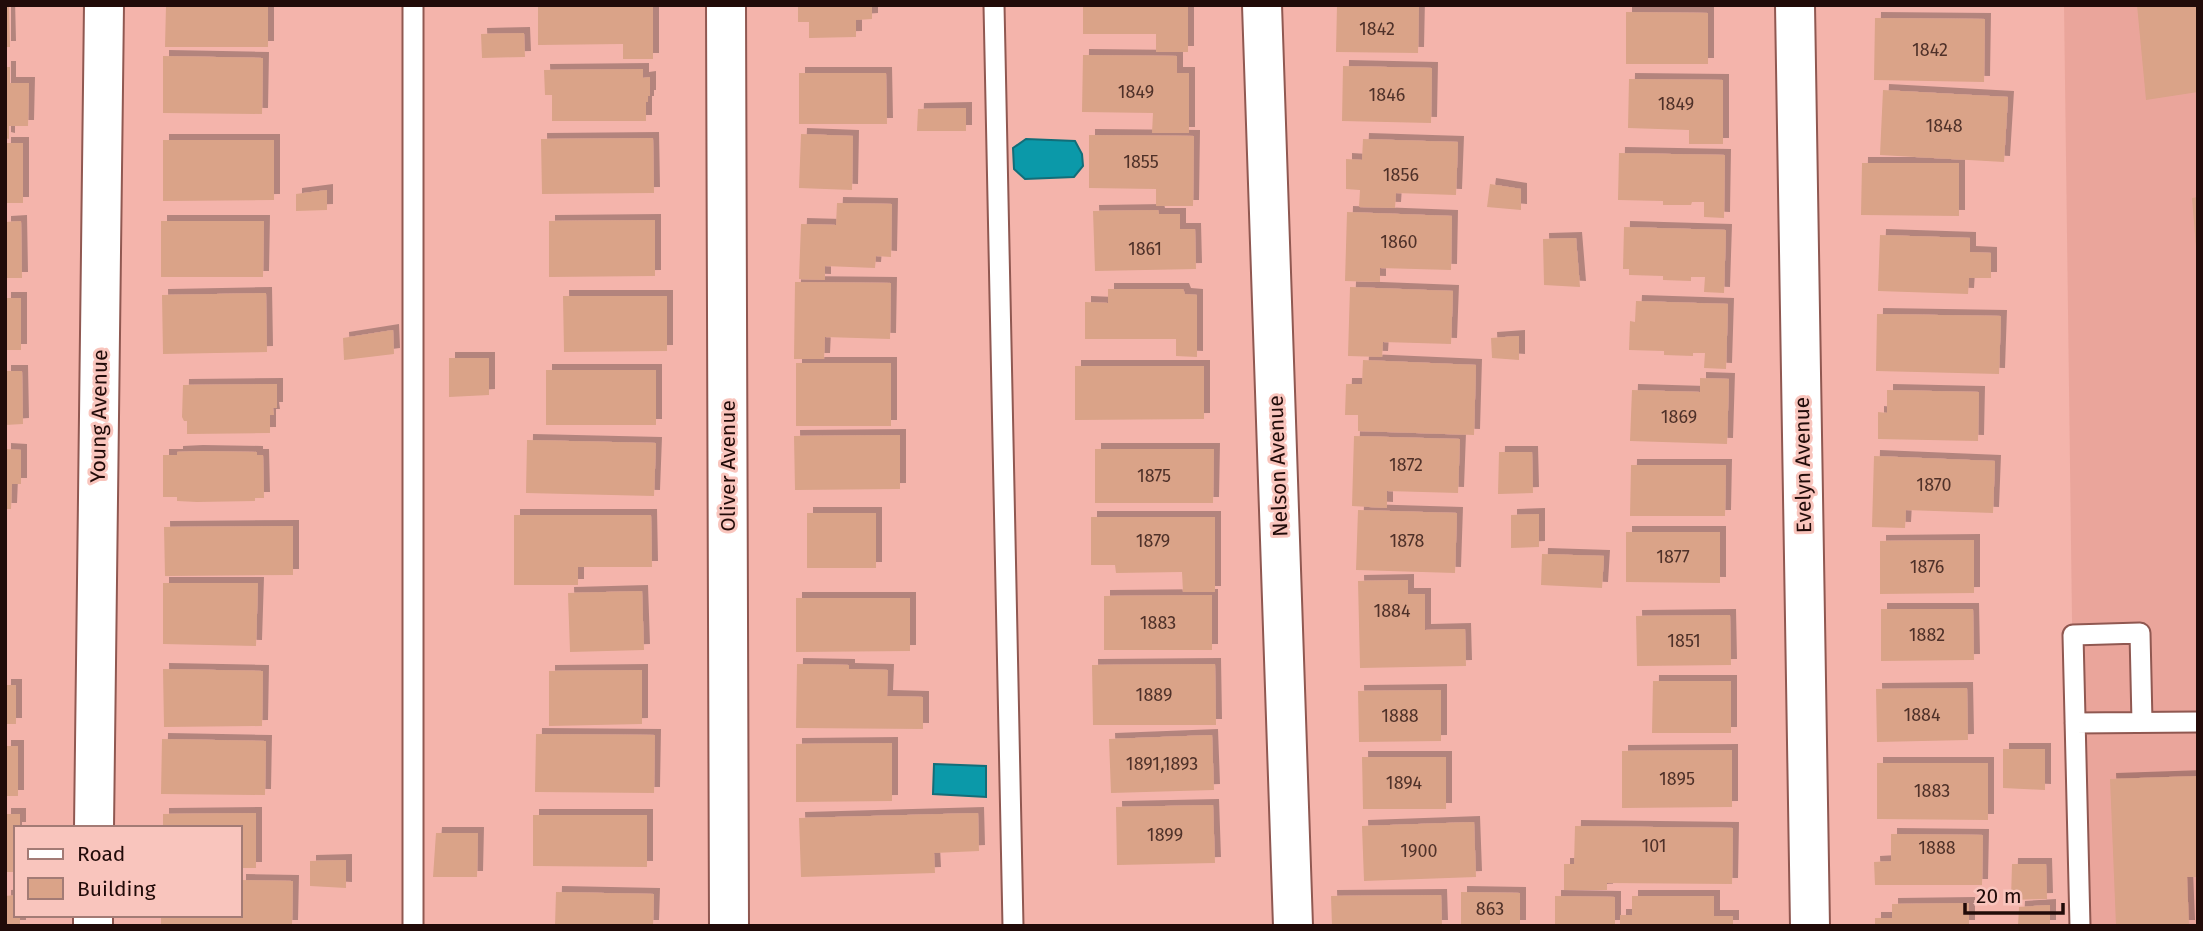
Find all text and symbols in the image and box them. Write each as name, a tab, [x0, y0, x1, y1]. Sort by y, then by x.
house number: 1842	[1359, 18, 1395, 40]
house number: 1842	[1912, 39, 1948, 61]
house number: 1849	[1118, 81, 1154, 103]
house number: 1846	[1369, 84, 1405, 106]
house number: 1849	[1658, 93, 1694, 115]
house number: 1848	[1925, 115, 1963, 137]
house number: 1855	[1123, 151, 1159, 173]
house number: 1856	[1383, 164, 1419, 186]
house number: 1860	[1380, 231, 1418, 253]
house number: 1861	[1128, 238, 1162, 260]
street label: Young Avenue	[85, 349, 113, 483]
street label: Nelson Avenue	[1263, 395, 1293, 537]
street label: Evelyn Avenue	[1789, 397, 1817, 533]
street label: Oliver Avenue	[715, 400, 741, 532]
house number: 1869	[1661, 406, 1697, 428]
house number: 1872	[1389, 454, 1423, 476]
house number: 1875	[1137, 465, 1171, 487]
house number: 1870	[1916, 474, 1952, 496]
house number: 1879	[1136, 530, 1170, 552]
house number: 1878	[1390, 530, 1425, 552]
house number: 1877	[1656, 546, 1690, 568]
house number: 1876	[1910, 556, 1944, 578]
house number: 1884	[1373, 600, 1411, 622]
house number: 1883	[1140, 612, 1176, 634]
house number: 1882	[1909, 624, 1945, 646]
house number: 1851	[1667, 630, 1701, 652]
house number: 1889	[1136, 684, 1172, 706]
house number: 1884	[1903, 704, 1941, 726]
house number: 1888	[1381, 705, 1419, 727]
house number: 1891,1893	[1126, 753, 1198, 775]
house number: 1895	[1659, 768, 1695, 790]
house number: 1894	[1386, 772, 1423, 794]
house number: 1883	[1914, 780, 1950, 802]
house number: 1899	[1147, 824, 1183, 846]
legend	[14, 826, 242, 917]
house number: 101	[1641, 835, 1667, 857]
house number: 1888	[1918, 837, 1956, 859]
house number: 1900	[1400, 840, 1438, 862]
text: Road	[77, 841, 125, 867]
scale bar	[1965, 872, 2063, 916]
text: Building	[77, 876, 156, 902]
text: 20 m	[1976, 883, 2022, 909]
house number: 863	[1476, 898, 1504, 920]

